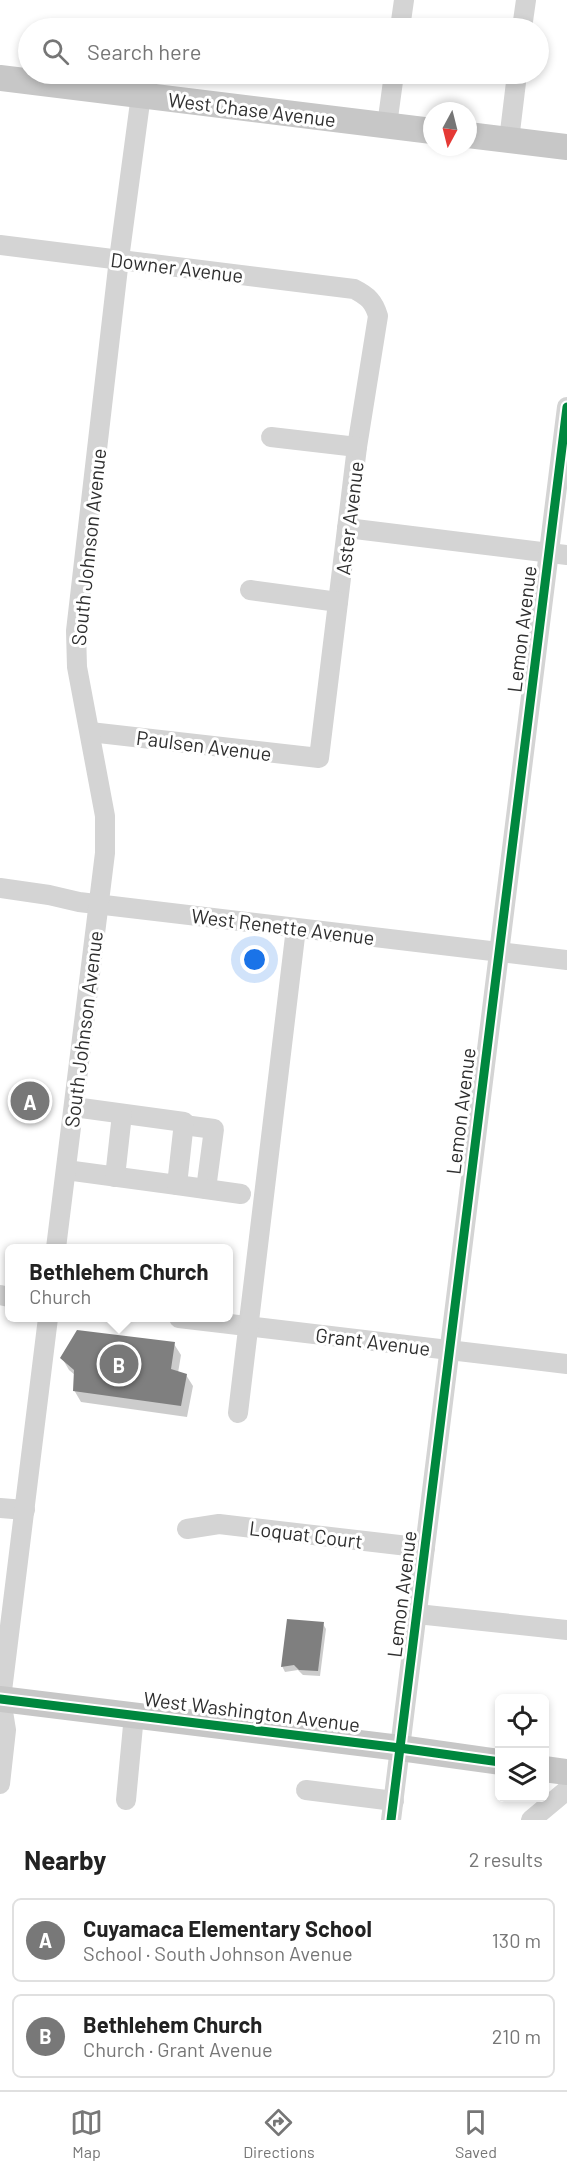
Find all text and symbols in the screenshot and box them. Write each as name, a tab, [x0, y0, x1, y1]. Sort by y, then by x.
search box	[18, 18, 549, 84]
icon: search	[39, 35, 72, 68]
text: Search here	[87, 38, 201, 64]
street label: West Chase Avenue	[167, 87, 337, 131]
north arrow	[423, 102, 477, 156]
street label: Downer Avenue	[109, 247, 245, 287]
street label: South Johnson Avenue	[66, 447, 110, 647]
street label: Aster Avenue	[330, 460, 368, 576]
street label: Lemon Avenue	[501, 564, 541, 694]
street label: Paulsen Avenue	[135, 725, 273, 765]
street label: West Renette Avenue	[190, 903, 376, 949]
street label: South Johnson Avenue	[59, 929, 107, 1129]
your location	[240, 945, 269, 974]
street label: Lemon Avenue	[440, 1046, 480, 1176]
pin: A	[10, 1078, 50, 1124]
popup	[5, 1244, 233, 1322]
text: Bethlehem Church	[29, 1258, 209, 1284]
text: Church	[29, 1284, 91, 1308]
street label: Grant Avenue	[314, 1322, 432, 1360]
pin: B	[100, 1342, 138, 1386]
street label: Loquat Court	[248, 1515, 364, 1553]
street label: Lemon Avenue	[381, 1529, 421, 1659]
street label: West Washington Avenue	[142, 1686, 362, 1736]
map controls	[495, 1694, 549, 1802]
button: locate	[495, 1694, 549, 1748]
button: layers	[495, 1748, 549, 1802]
text: Nearby	[24, 1844, 106, 1875]
text: 2 results	[469, 1847, 543, 1871]
text: Cuyamaca Elementary School	[83, 1915, 372, 1941]
text: A	[39, 1928, 52, 1952]
text: 130 m	[492, 1928, 541, 1952]
text: School · South Johnson Avenue	[83, 1941, 353, 1965]
text: Bethlehem Church	[83, 2011, 262, 2037]
text: B	[39, 2024, 52, 2048]
text: 210 m	[492, 2024, 541, 2048]
text: Church · Grant Avenue	[83, 2037, 273, 2061]
tab: Map	[70, 2106, 103, 2161]
tab: Directions	[243, 2106, 315, 2161]
tab: Saved	[455, 2106, 497, 2161]

